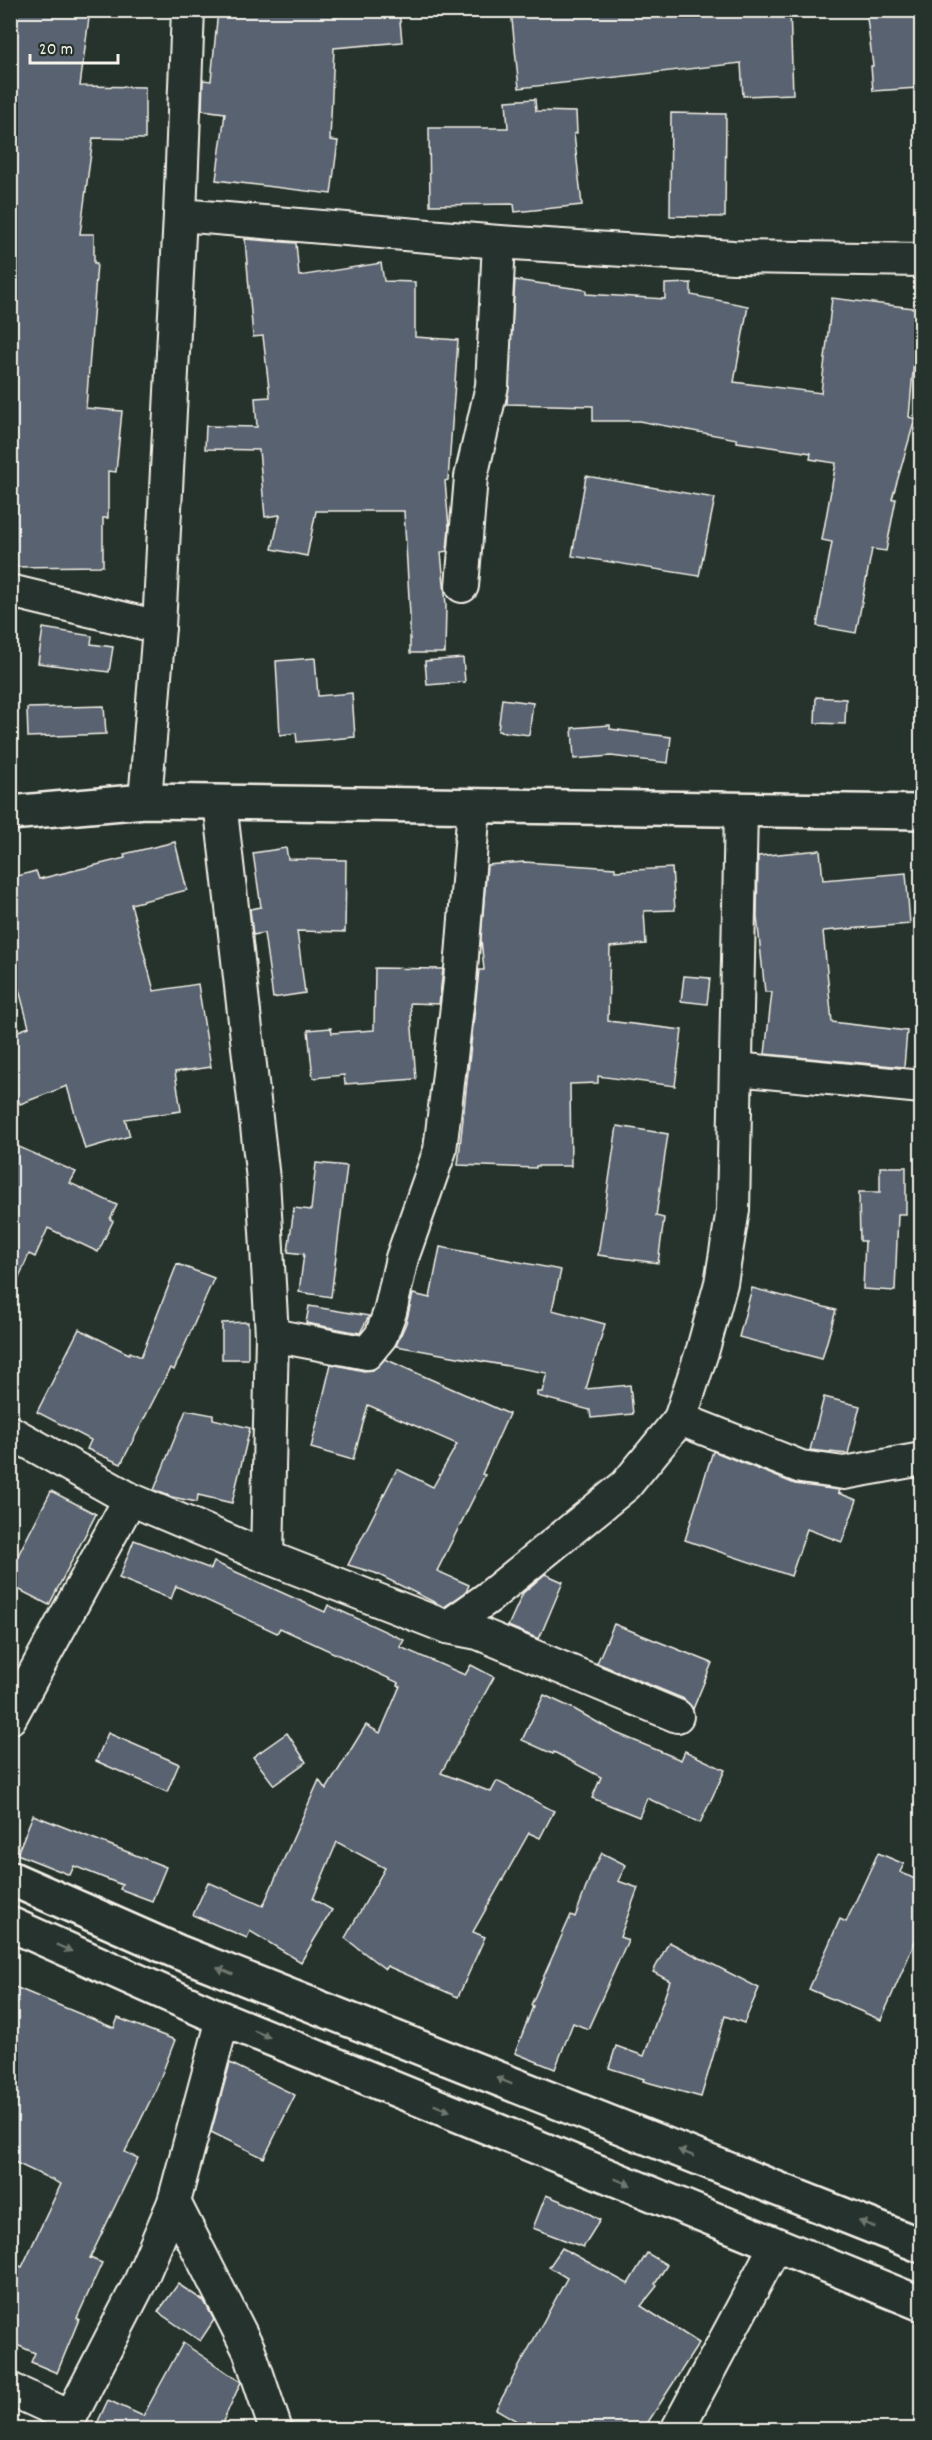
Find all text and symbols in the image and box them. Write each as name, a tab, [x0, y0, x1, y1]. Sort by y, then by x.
scale bar	[30, 27, 118, 65]
text: 20 m	[39, 38, 73, 63]
one-way arrow	[55, 1944, 73, 1953]
one-way arrow	[216, 1966, 234, 1976]
one-way arrow	[253, 2030, 271, 2039]
one-way arrow	[495, 2076, 513, 2086]
one-way arrow	[434, 2103, 452, 2113]
one-way arrow	[677, 2148, 695, 2157]
one-way arrow	[614, 2178, 632, 2187]
one-way arrow	[858, 2219, 876, 2229]

